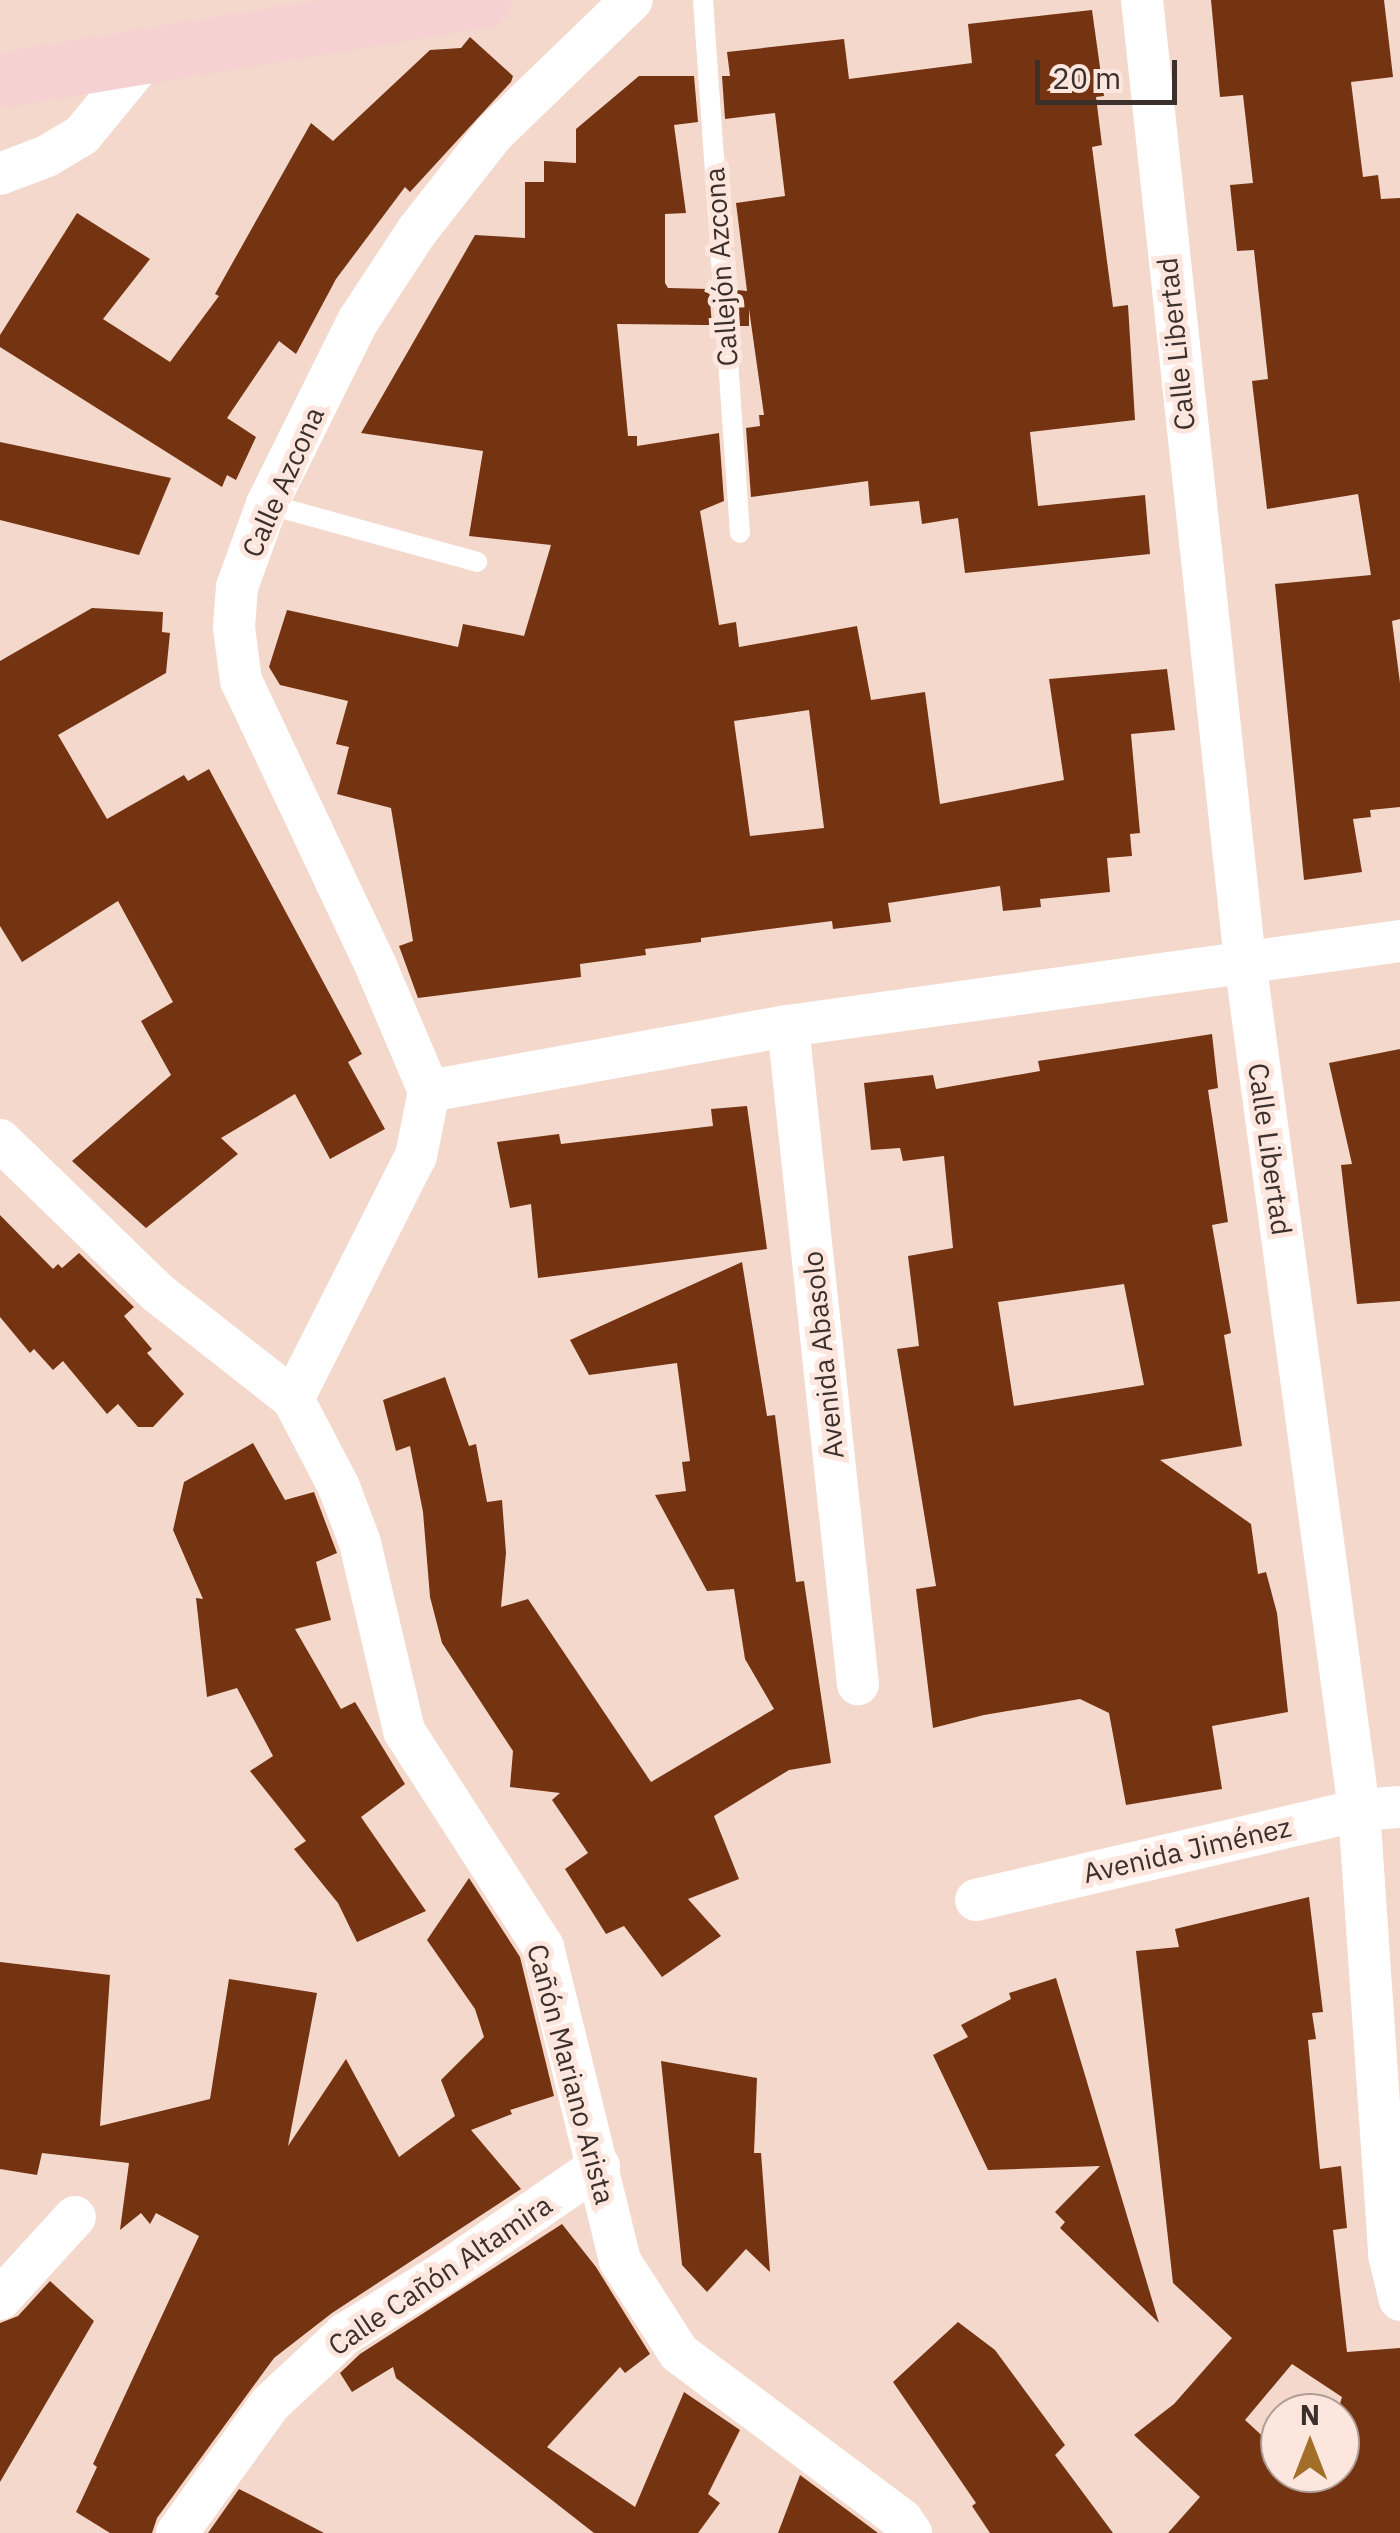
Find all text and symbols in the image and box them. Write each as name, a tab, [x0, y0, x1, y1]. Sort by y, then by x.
scale bar	[1040, 40, 1182, 102]
text: 20 m	[1052, 58, 1121, 97]
street label: Callejón Azcona	[697, 166, 745, 368]
street label: Calle Libertad	[1150, 256, 1202, 432]
street label: Calle Azcona	[235, 402, 331, 562]
street label: Calle Libertad	[1241, 1061, 1299, 1237]
street label: Avenida Abasolo	[795, 1249, 851, 1461]
street label: Avenida Jiménez	[1080, 1810, 1294, 1890]
street label: Cañón Mariano Arista	[520, 1940, 622, 2208]
street label: Calle Cañón Altamira	[322, 2188, 558, 2362]
north arrow	[1260, 2393, 1360, 2493]
text: N	[1300, 2396, 1320, 2433]

